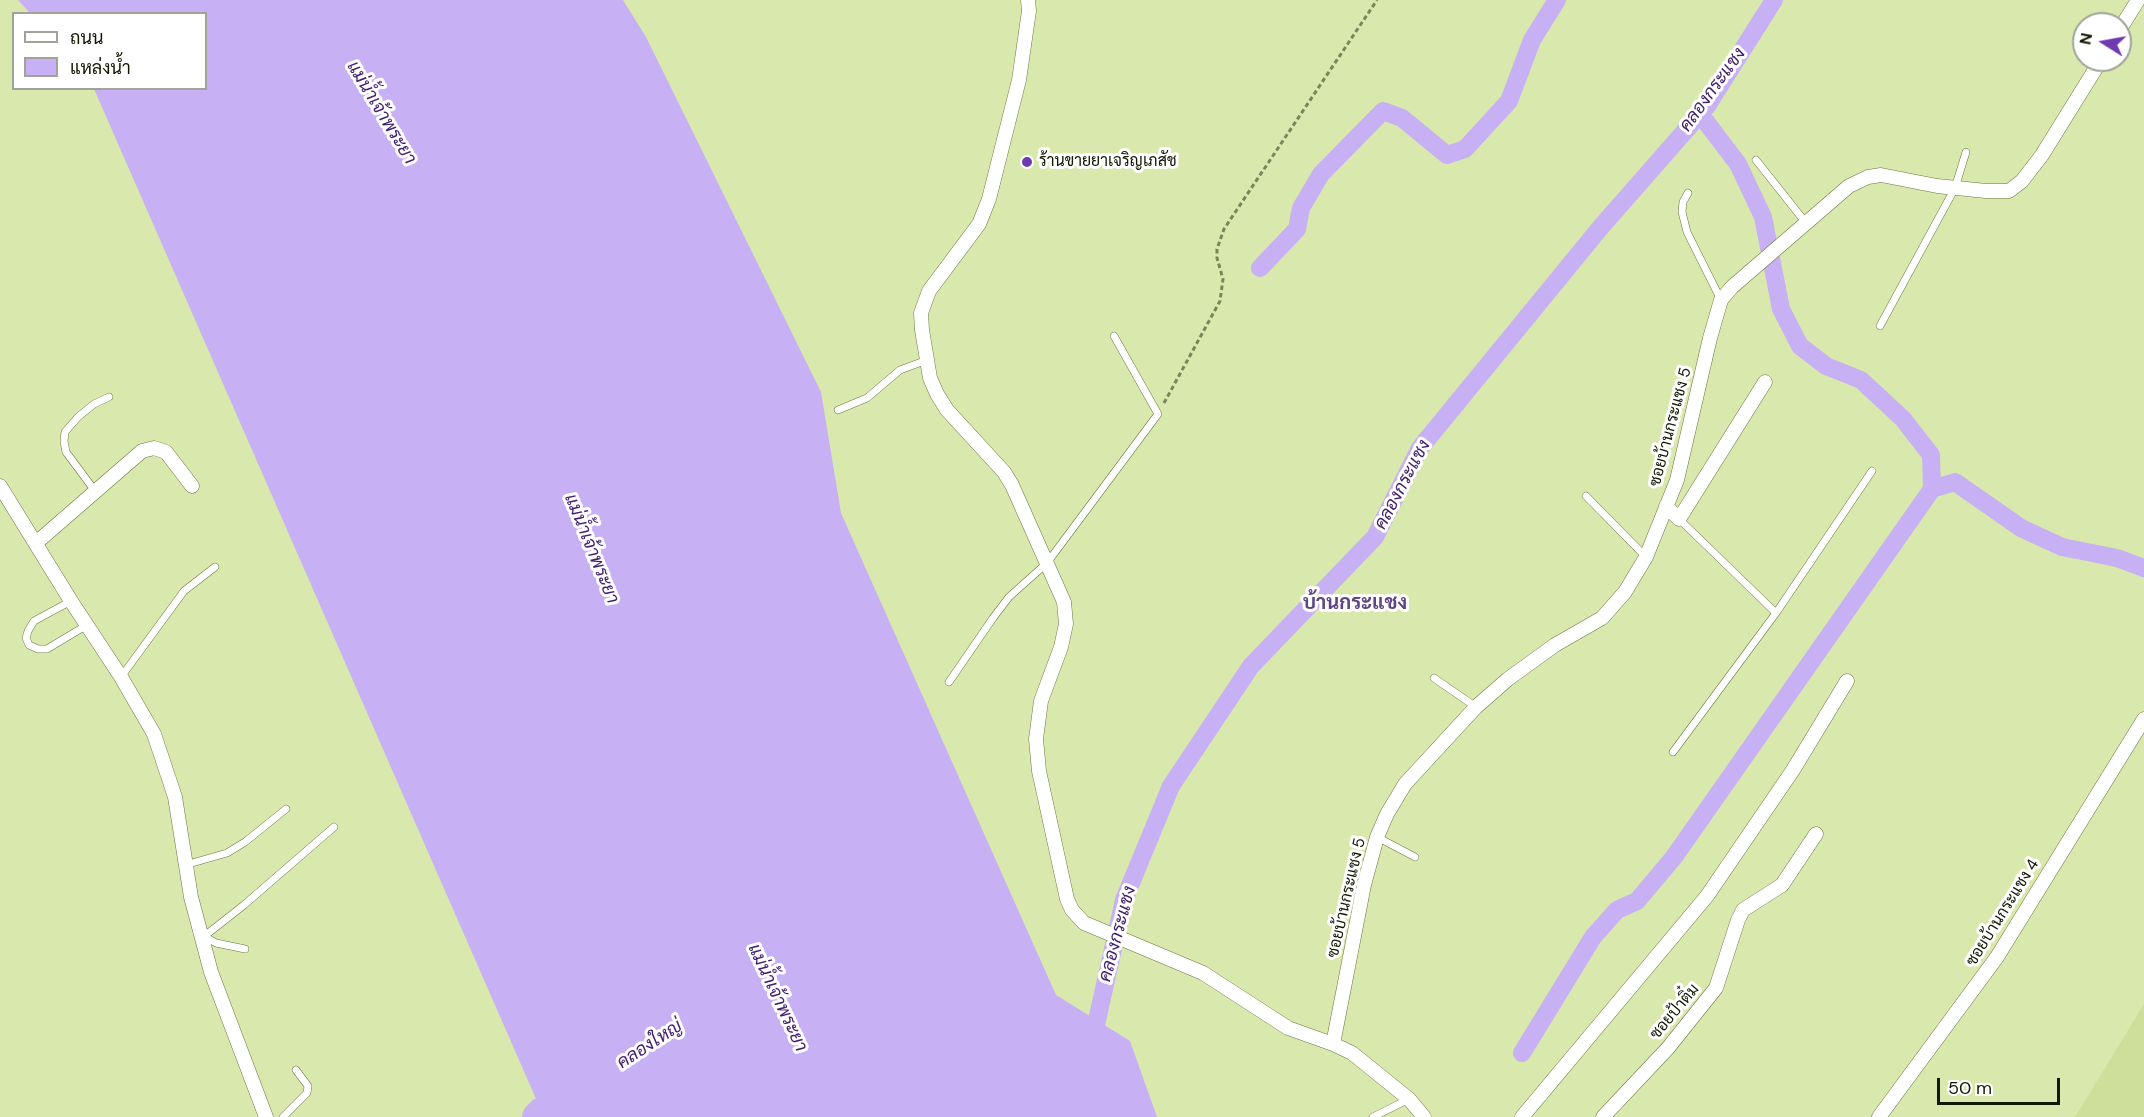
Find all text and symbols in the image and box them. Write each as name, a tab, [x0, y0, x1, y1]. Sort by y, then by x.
legend	[12, 12, 207, 90]
north arrow	[2072, 12, 2132, 72]
text: ถนน	[70, 26, 103, 50]
text: N	[2074, 31, 2097, 47]
water label: คลองกระแชง	[1675, 44, 1751, 136]
text: แหล่งน้ำ	[70, 56, 131, 80]
water label: แม่น้ำเจ้าพระยา	[342, 58, 420, 168]
place label: ร้านขายยาเจริญเภสัช	[1039, 152, 1177, 172]
marker: ร้านขายยาเจริญเภสัช	[1020, 155, 1034, 169]
street label: ซอยบ้านกระแชง 5	[1646, 365, 1696, 489]
water label: คลองกระแชง	[1370, 437, 1436, 533]
water label: แม่น้ำเจ้าพระยา	[559, 491, 623, 607]
district label: บ้านกระแชง	[1303, 592, 1407, 616]
street label: ซอยบ้านกระแชง 5	[1324, 836, 1370, 960]
street label: ซอยบ้านกระแชง 4	[1962, 856, 2044, 970]
water label: คลองกระแชง	[1095, 884, 1141, 984]
water label: แม่น้ำเจ้าพระยา	[743, 941, 811, 1055]
street label: ซอยป้าติ๋ม	[1646, 980, 1704, 1044]
water label: คลองใหญ่	[613, 1016, 687, 1074]
scale bar	[1940, 1066, 2063, 1104]
text: 50 m	[1948, 1076, 1992, 1100]

